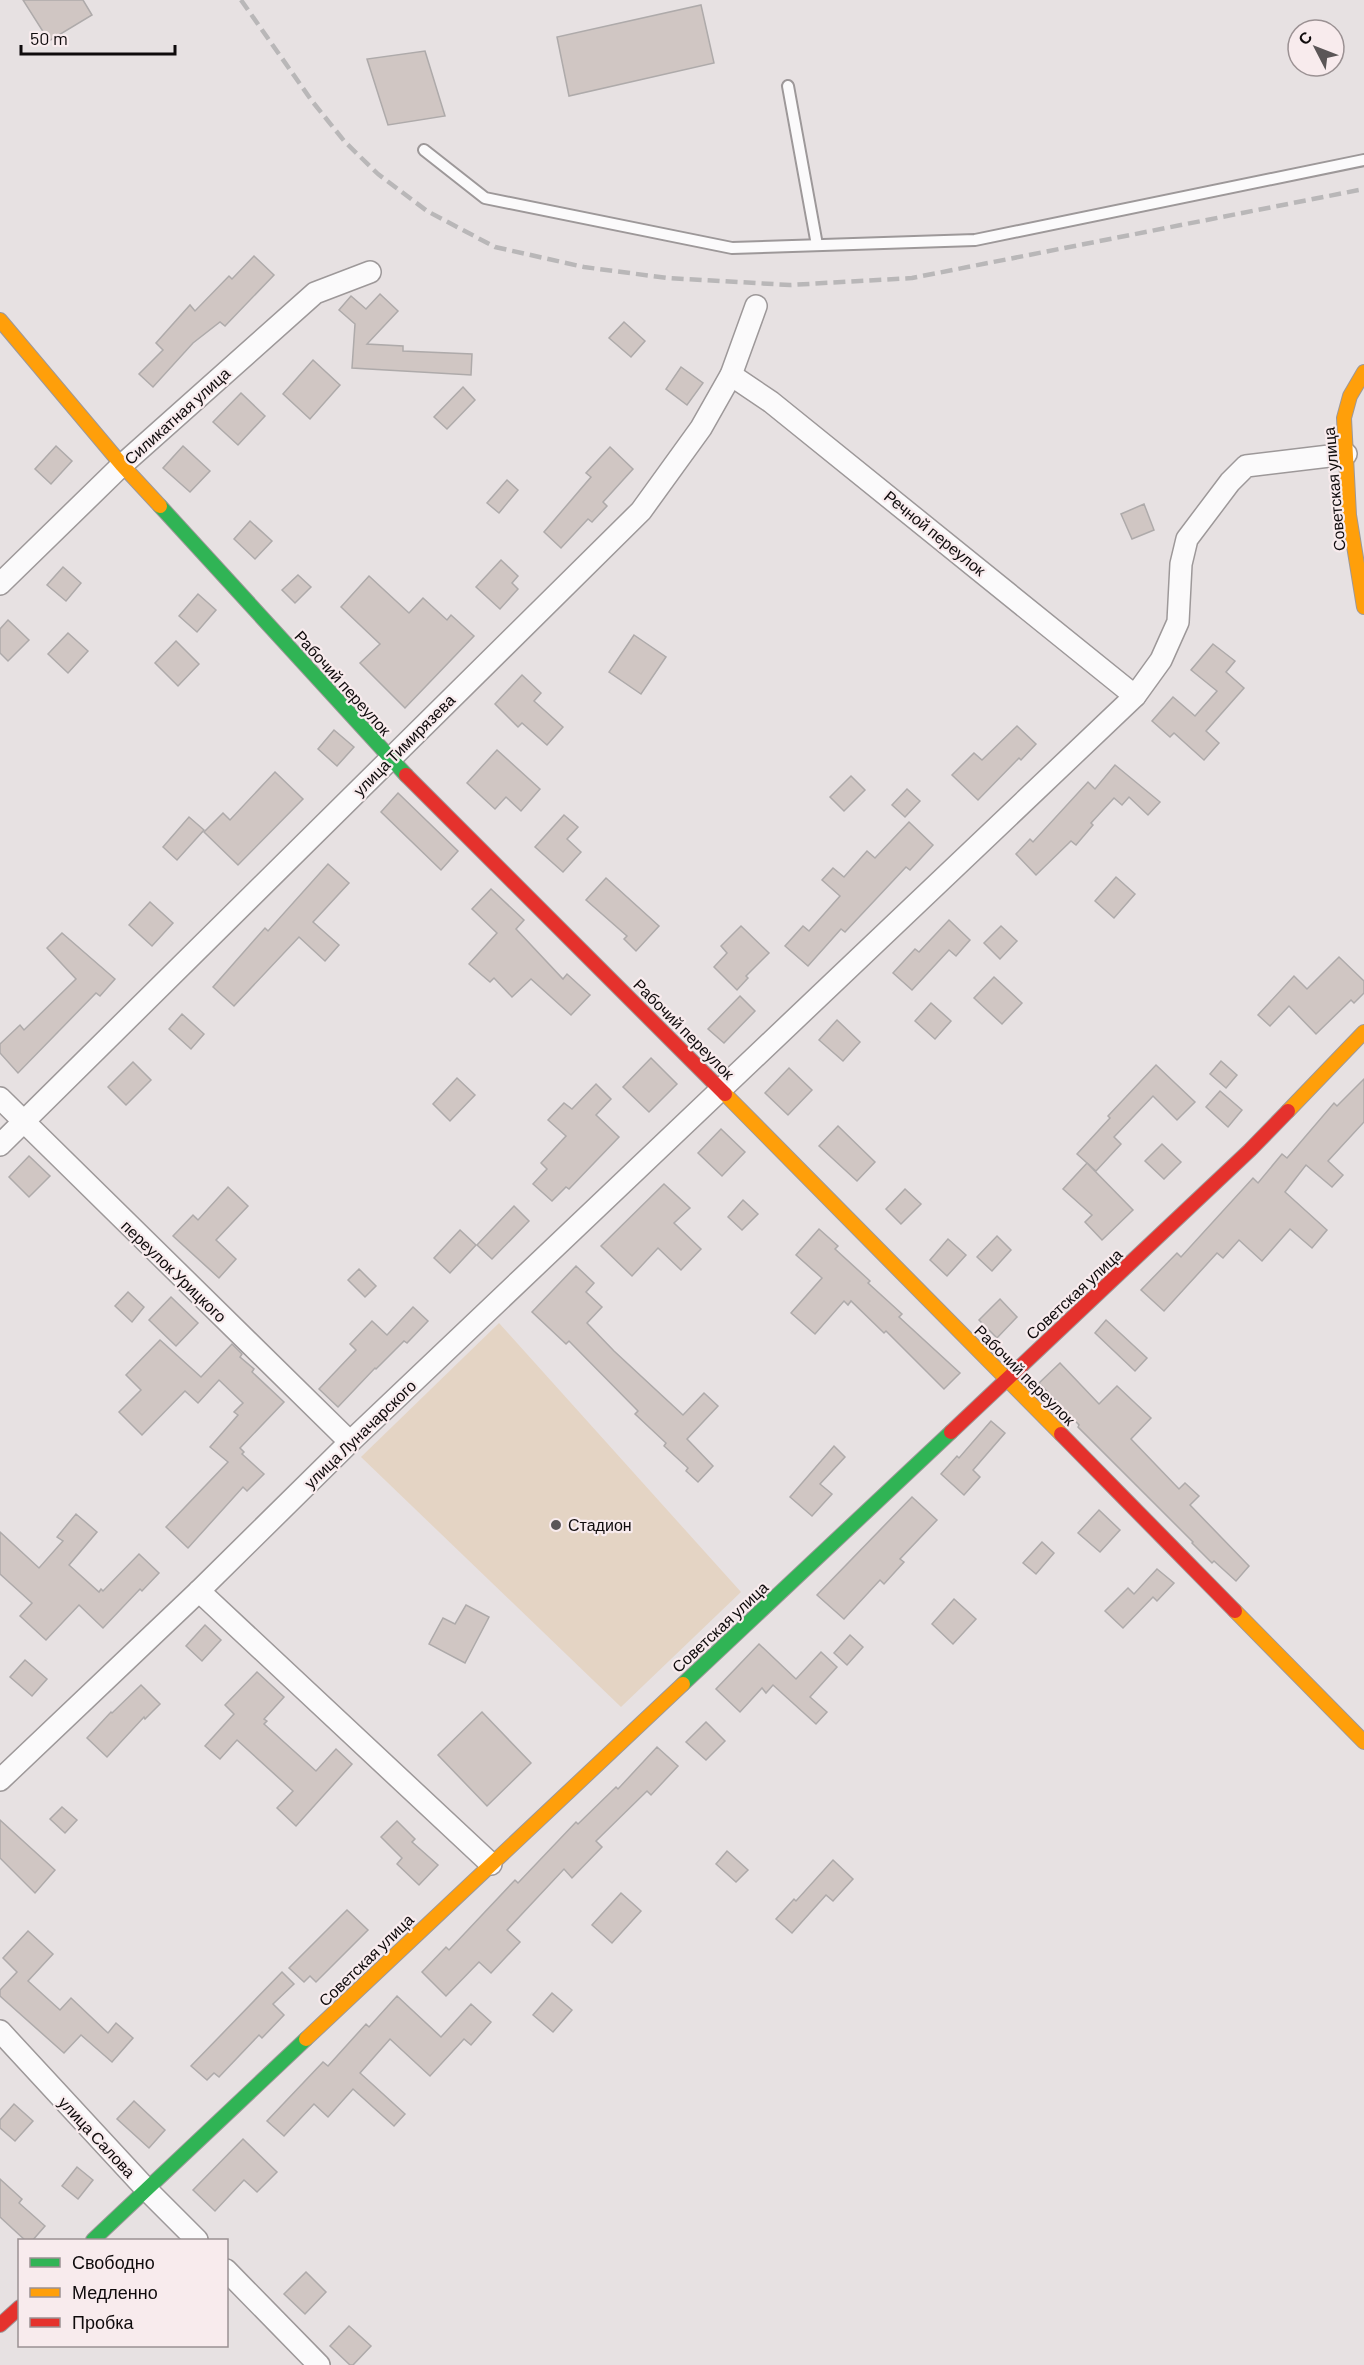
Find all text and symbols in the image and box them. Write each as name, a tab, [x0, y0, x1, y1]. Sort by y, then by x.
scale bar	[21, 18, 176, 56]
north arrow	[1286, 18, 1346, 78]
text: 50 m	[30, 27, 68, 49]
text: С	[1294, 27, 1316, 48]
street label: Силикатная улица	[120, 363, 233, 468]
street label: Советская улица	[1319, 426, 1348, 552]
street label: Речной переулок	[881, 486, 991, 580]
street label: Рабочий переулок	[291, 626, 396, 740]
street label: улица Тимирязева	[349, 690, 458, 799]
street label: Рабочий переулок	[630, 974, 739, 1084]
street label: переулок Урицкого	[118, 1216, 231, 1326]
street label: Советская улица	[1022, 1244, 1126, 1343]
street label: Рабочий переулок	[971, 1320, 1080, 1430]
street label: улица Луначарского	[300, 1375, 419, 1492]
place label: Стадион	[568, 1515, 632, 1534]
marker: Стадион	[549, 1518, 563, 1532]
street label: Советская улица	[668, 1577, 772, 1676]
street label: Советская улица	[314, 1910, 417, 2010]
street label: улица Салова	[55, 2092, 140, 2181]
legend	[18, 2239, 228, 2347]
text: Свободно	[72, 2251, 155, 2273]
text: Медленно	[72, 2281, 158, 2303]
text: Пробка	[72, 2311, 135, 2333]

